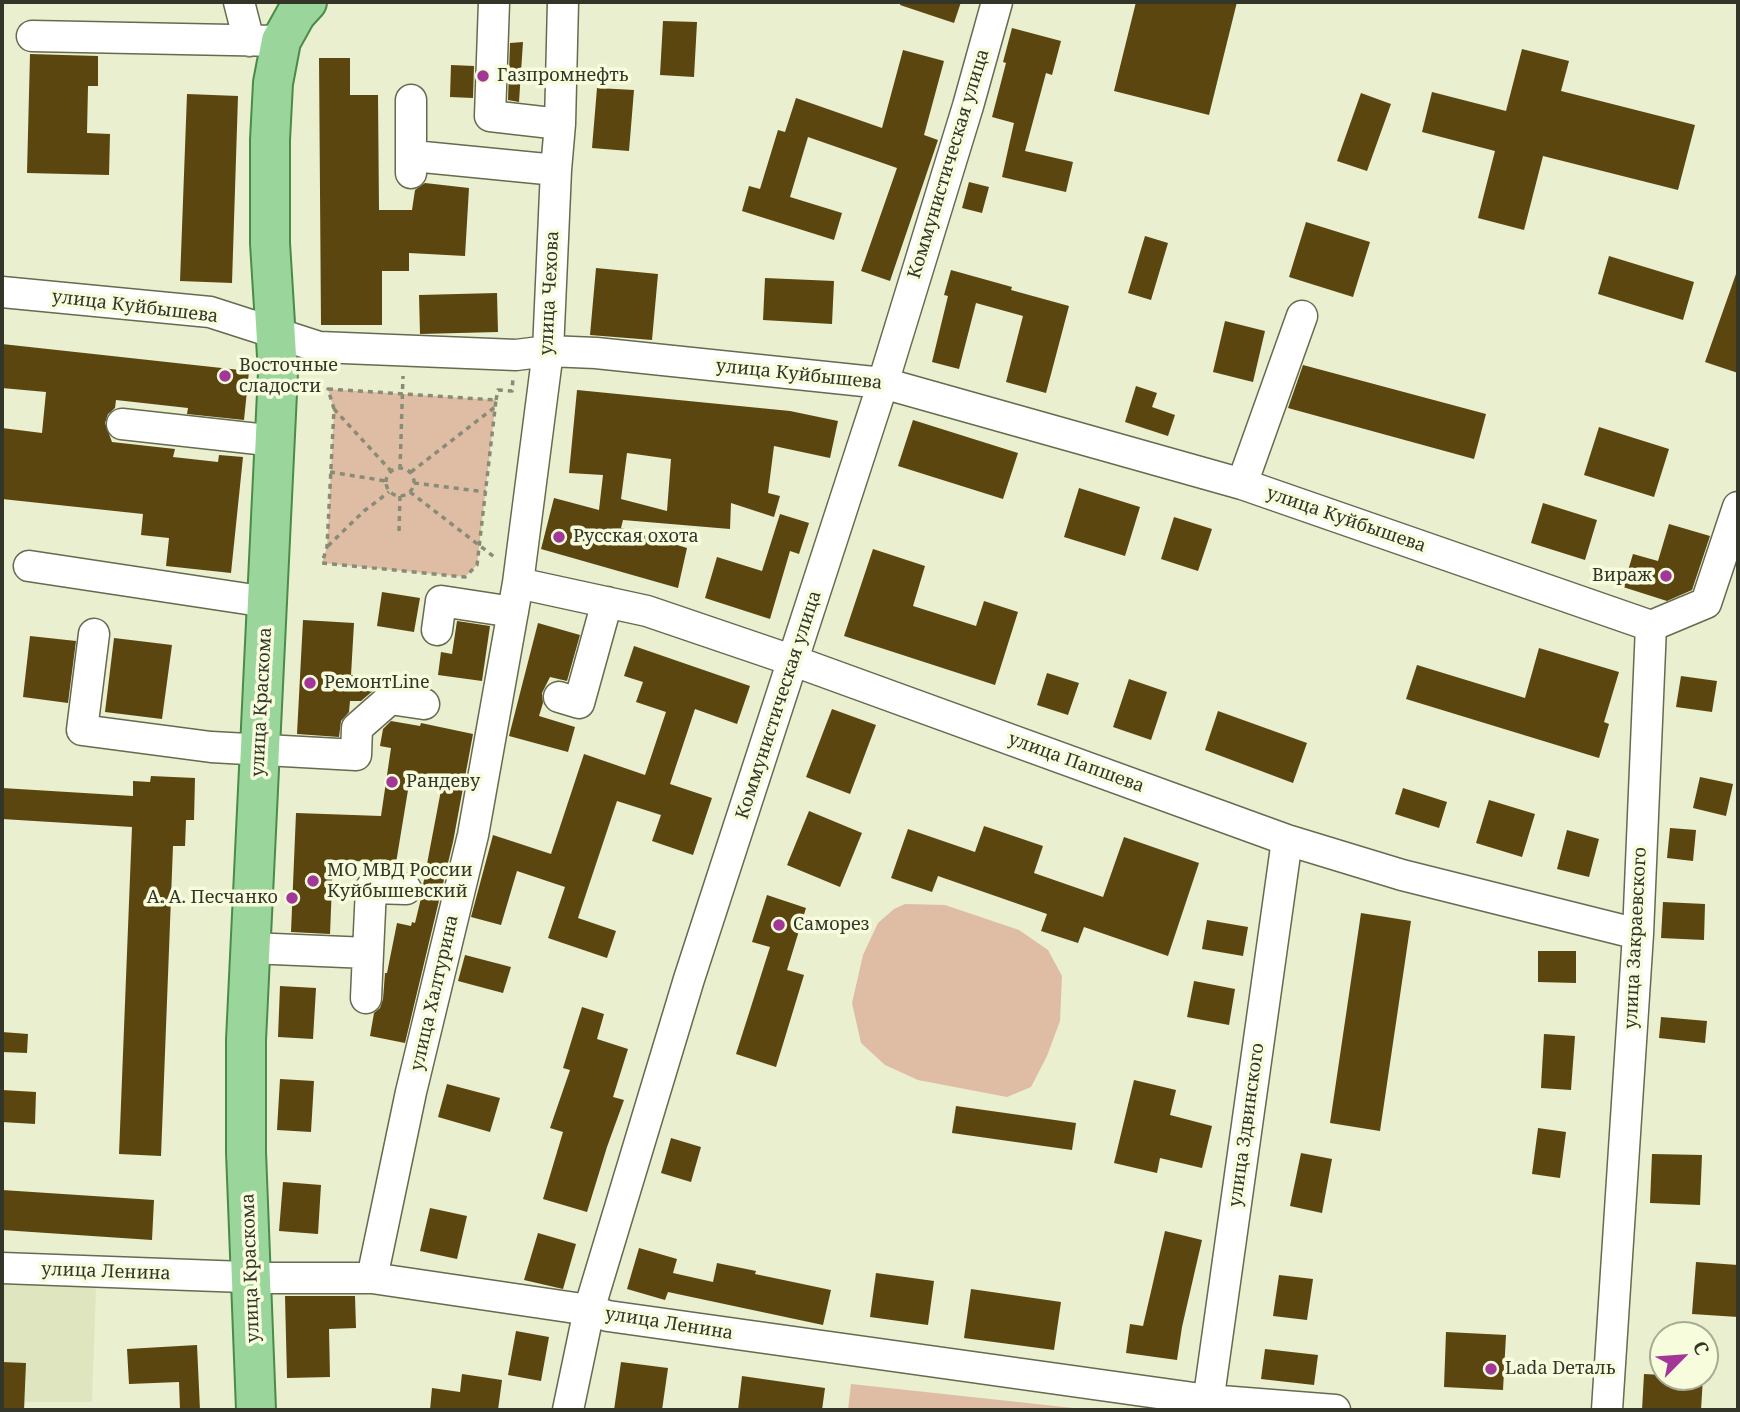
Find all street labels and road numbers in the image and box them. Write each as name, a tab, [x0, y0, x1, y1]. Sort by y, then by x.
street label: Коммунистическая улица	[904, 47, 994, 281]
street label: улица Чехова	[536, 230, 564, 356]
street label: улица Куйбышева	[51, 286, 219, 328]
street label: улица Куйбышева	[715, 356, 883, 394]
street label: улица Куйбышева	[1263, 483, 1429, 557]
street label: Коммунистическая улица	[732, 588, 826, 822]
street label: улица Краскома	[247, 627, 277, 777]
street label: улица Папшева	[1005, 728, 1147, 798]
street label: улица Закраевского	[1620, 847, 1652, 1029]
street label: улица Халтурина	[407, 913, 463, 1073]
street label: улица Здвинского	[1225, 1042, 1269, 1208]
street label: улица Краскома	[238, 1193, 264, 1343]
street label: улица Ленина	[41, 1259, 171, 1285]
street label: улица Ленина	[603, 1303, 735, 1345]

